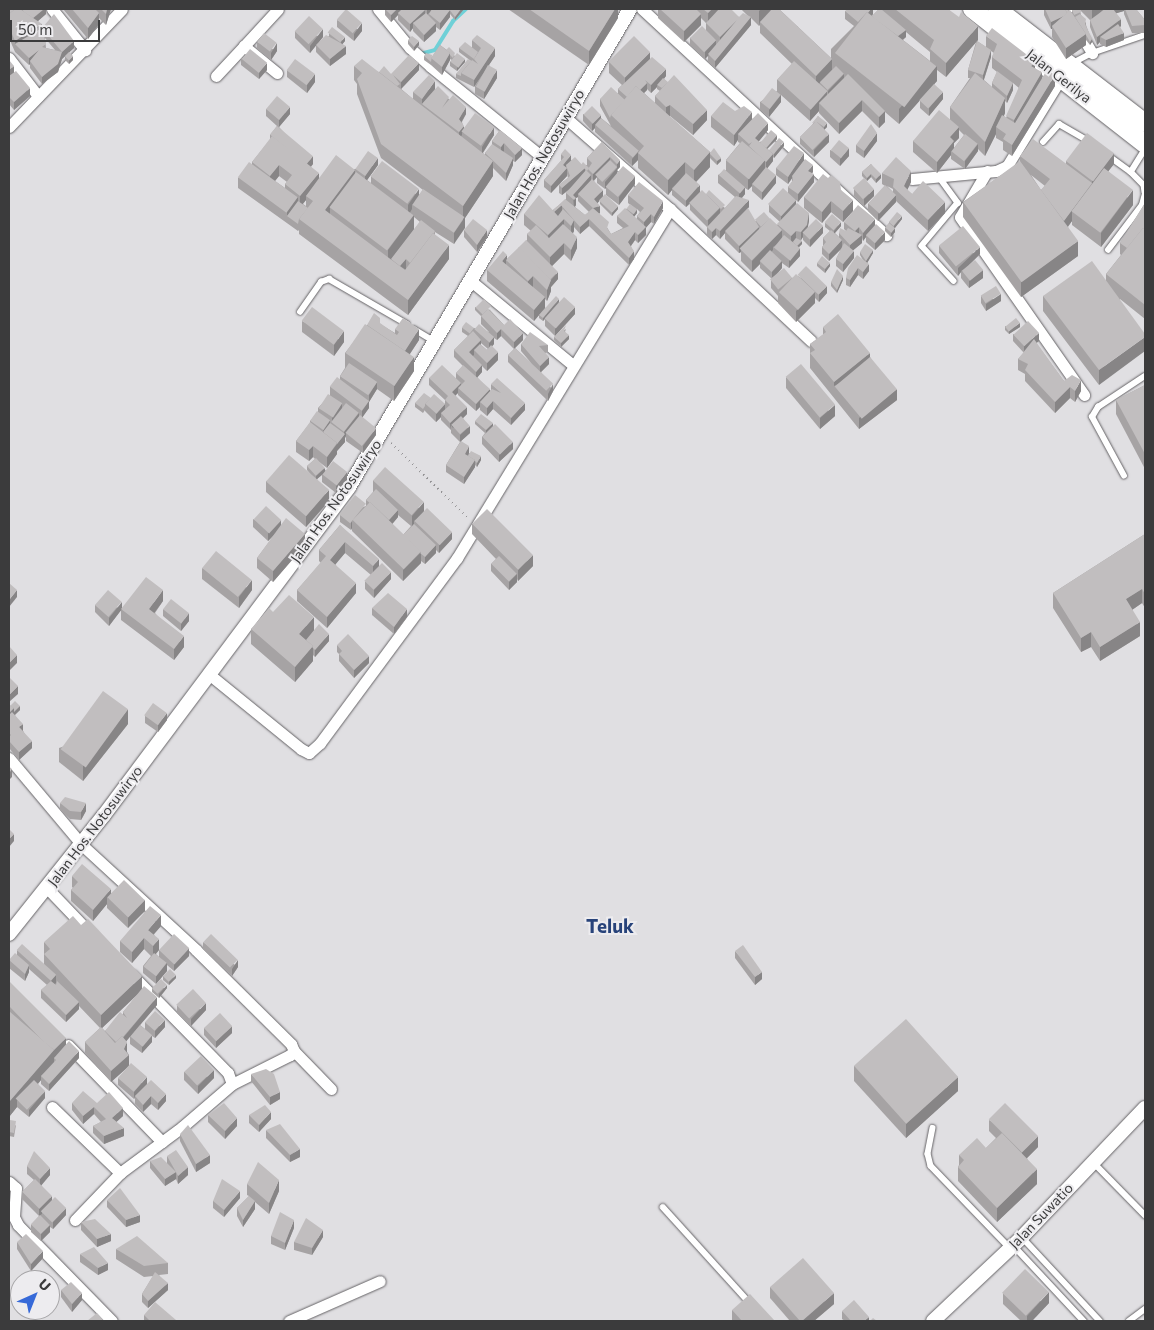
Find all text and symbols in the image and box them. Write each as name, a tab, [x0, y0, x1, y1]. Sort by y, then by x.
scale bar	[12, 10, 102, 42]
text: 50 m	[18, 20, 52, 38]
street label: Jalan Gerilya	[1023, 45, 1095, 107]
street label: Jalan Hos. Notosuwiryo	[500, 86, 588, 222]
street label: Jalan Hos. Notosuwiryo	[287, 436, 385, 566]
street label: Jalan Hos. Notosuwiryo	[44, 762, 146, 890]
district label: Teluk	[586, 915, 634, 937]
street label: Jalan Suwatio	[1005, 1180, 1077, 1252]
north arrow	[10, 1270, 60, 1320]
text: U	[35, 1275, 55, 1294]

